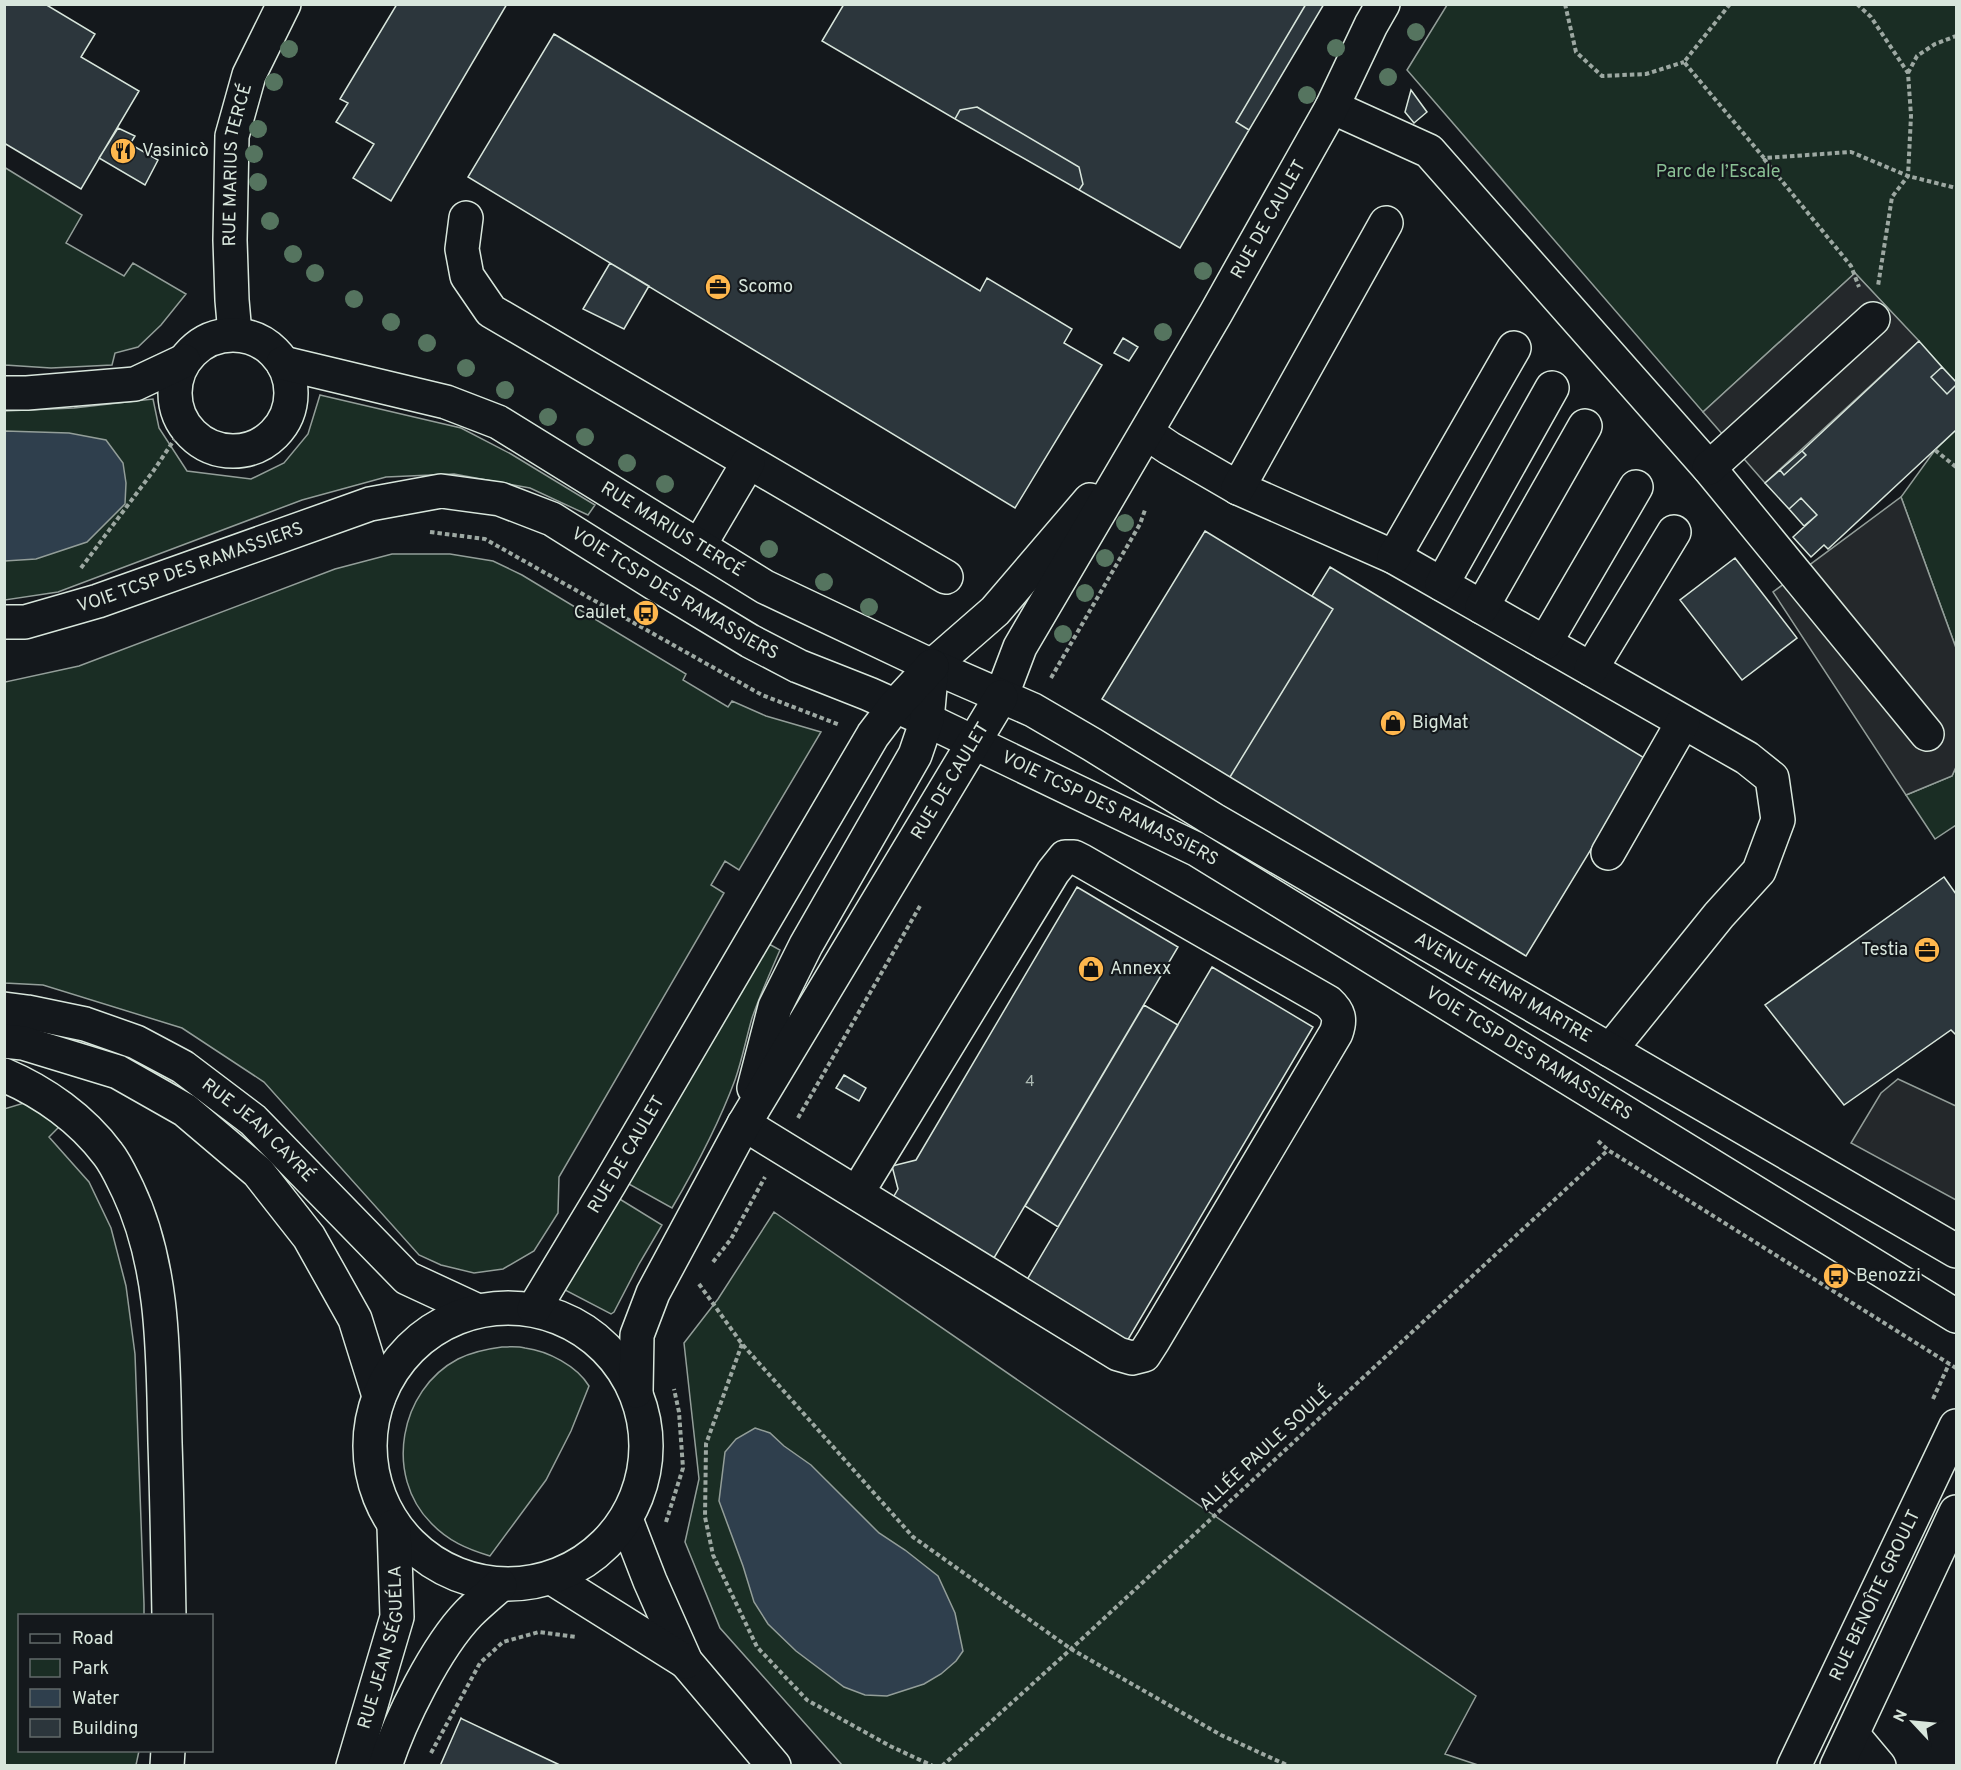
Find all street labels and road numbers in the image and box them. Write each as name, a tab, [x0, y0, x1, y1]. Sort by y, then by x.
street label: RUE MARIUS TERCÉ	[218, 80, 258, 247]
street label: RUE DE CAULET	[1226, 156, 1311, 283]
street label: RUE MARIUS TERCÉ	[596, 477, 749, 583]
street label: VOIE TCSP DES RAMASSIERS	[74, 517, 307, 618]
street label: VOIE TCSP DES RAMASSIERS	[567, 522, 782, 665]
street label: RUE DE CAULET	[906, 718, 994, 844]
street label: VOIE TCSP DES RAMASSIERS	[998, 746, 1223, 871]
street label: AVENUE HENRI MARTRE	[1410, 927, 1596, 1048]
street label: VOIE TCSP DES RAMASSIERS	[1421, 981, 1637, 1126]
street label: RUE JEAN CAYRÉ	[197, 1073, 320, 1187]
street label: RUE DE CAULET	[583, 1091, 670, 1218]
street label: ALLÉE PAULE SOULÉ	[1193, 1380, 1337, 1517]
street label: RUE BENOÎTE GROULT	[1825, 1506, 1926, 1685]
street label: RUE JEAN SÉGUÉLA	[353, 1565, 410, 1732]

